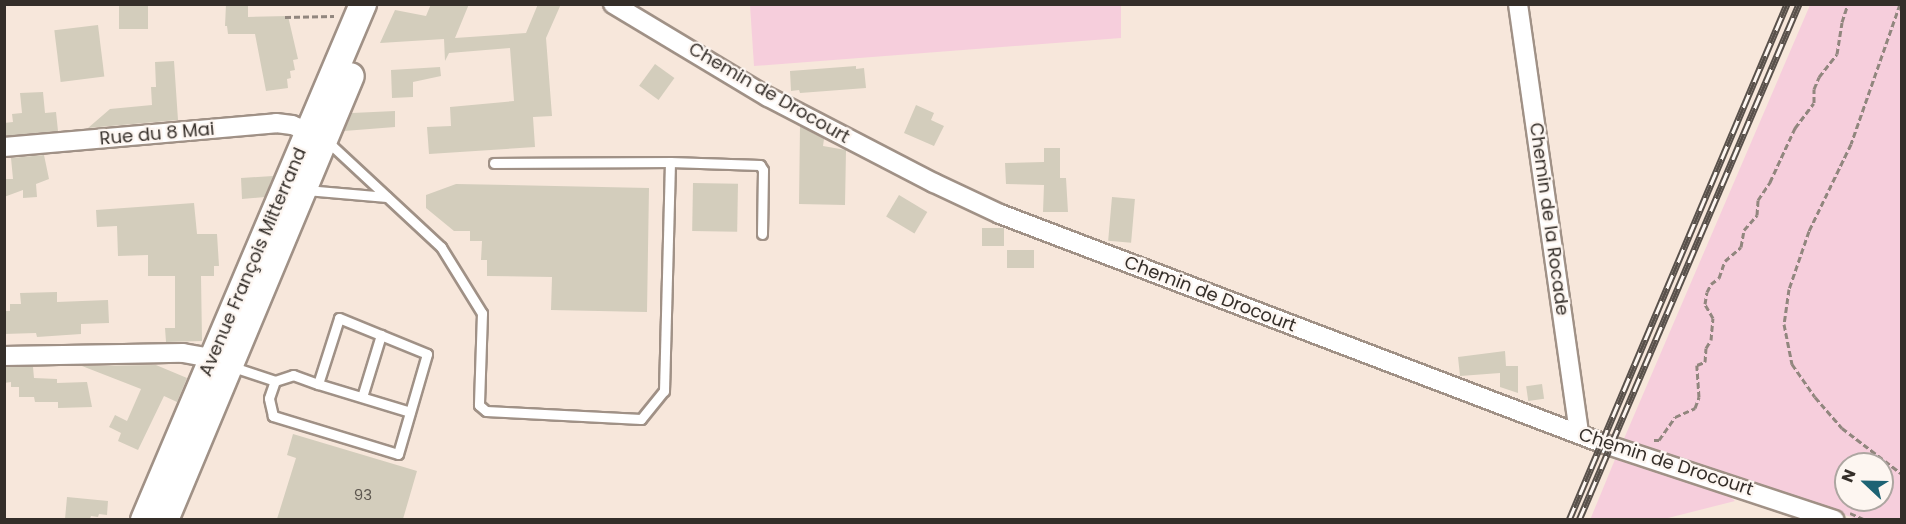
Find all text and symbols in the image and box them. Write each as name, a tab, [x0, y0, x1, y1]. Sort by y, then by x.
street label: Chemin de Drocourt	[685, 38, 853, 148]
street label: Rue du 8 Mai	[99, 118, 215, 150]
street label: Chemin de la Rocade	[1525, 121, 1573, 317]
street label: Avenue François Mitterrand	[195, 144, 311, 380]
street label: Chemin de Drocourt	[1121, 251, 1299, 337]
street label: Chemin de Drocourt	[1576, 424, 1756, 500]
north arrow	[1834, 452, 1894, 512]
text: N	[1836, 466, 1862, 486]
house number: 93	[354, 486, 372, 504]

